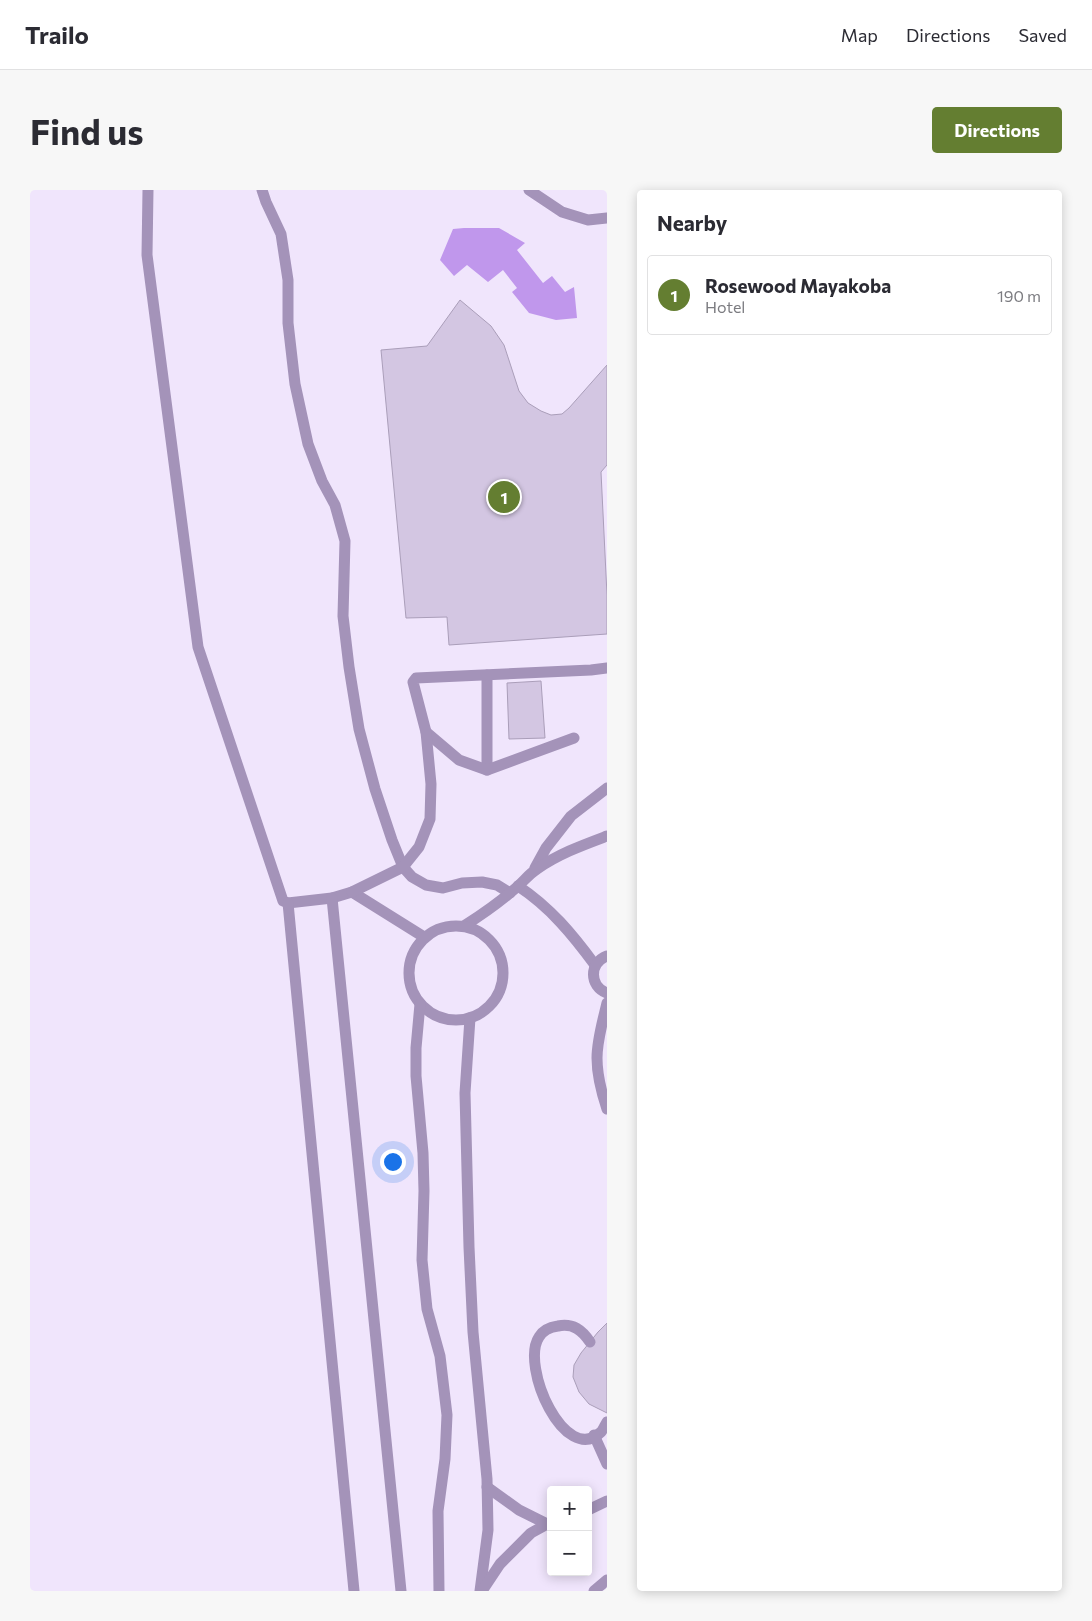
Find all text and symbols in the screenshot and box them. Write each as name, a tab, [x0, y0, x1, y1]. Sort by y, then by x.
text: Trailo	[25, 20, 89, 49]
text: Map	[841, 24, 878, 46]
text: Directions	[906, 24, 990, 46]
text: Saved	[1018, 24, 1067, 46]
button: Directions	[932, 107, 1062, 153]
text: Find us	[30, 109, 144, 152]
text: Nearby	[657, 210, 727, 235]
text: Rosewood Mayakoba	[705, 274, 891, 297]
text: 1	[670, 286, 678, 305]
text: 190 m	[997, 286, 1041, 305]
text: Hotel	[705, 297, 745, 316]
pin: 1	[488, 478, 520, 516]
your location	[380, 1149, 406, 1175]
map controls	[547, 1486, 592, 1576]
button: +	[547, 1486, 592, 1531]
button: −	[547, 1531, 592, 1576]

